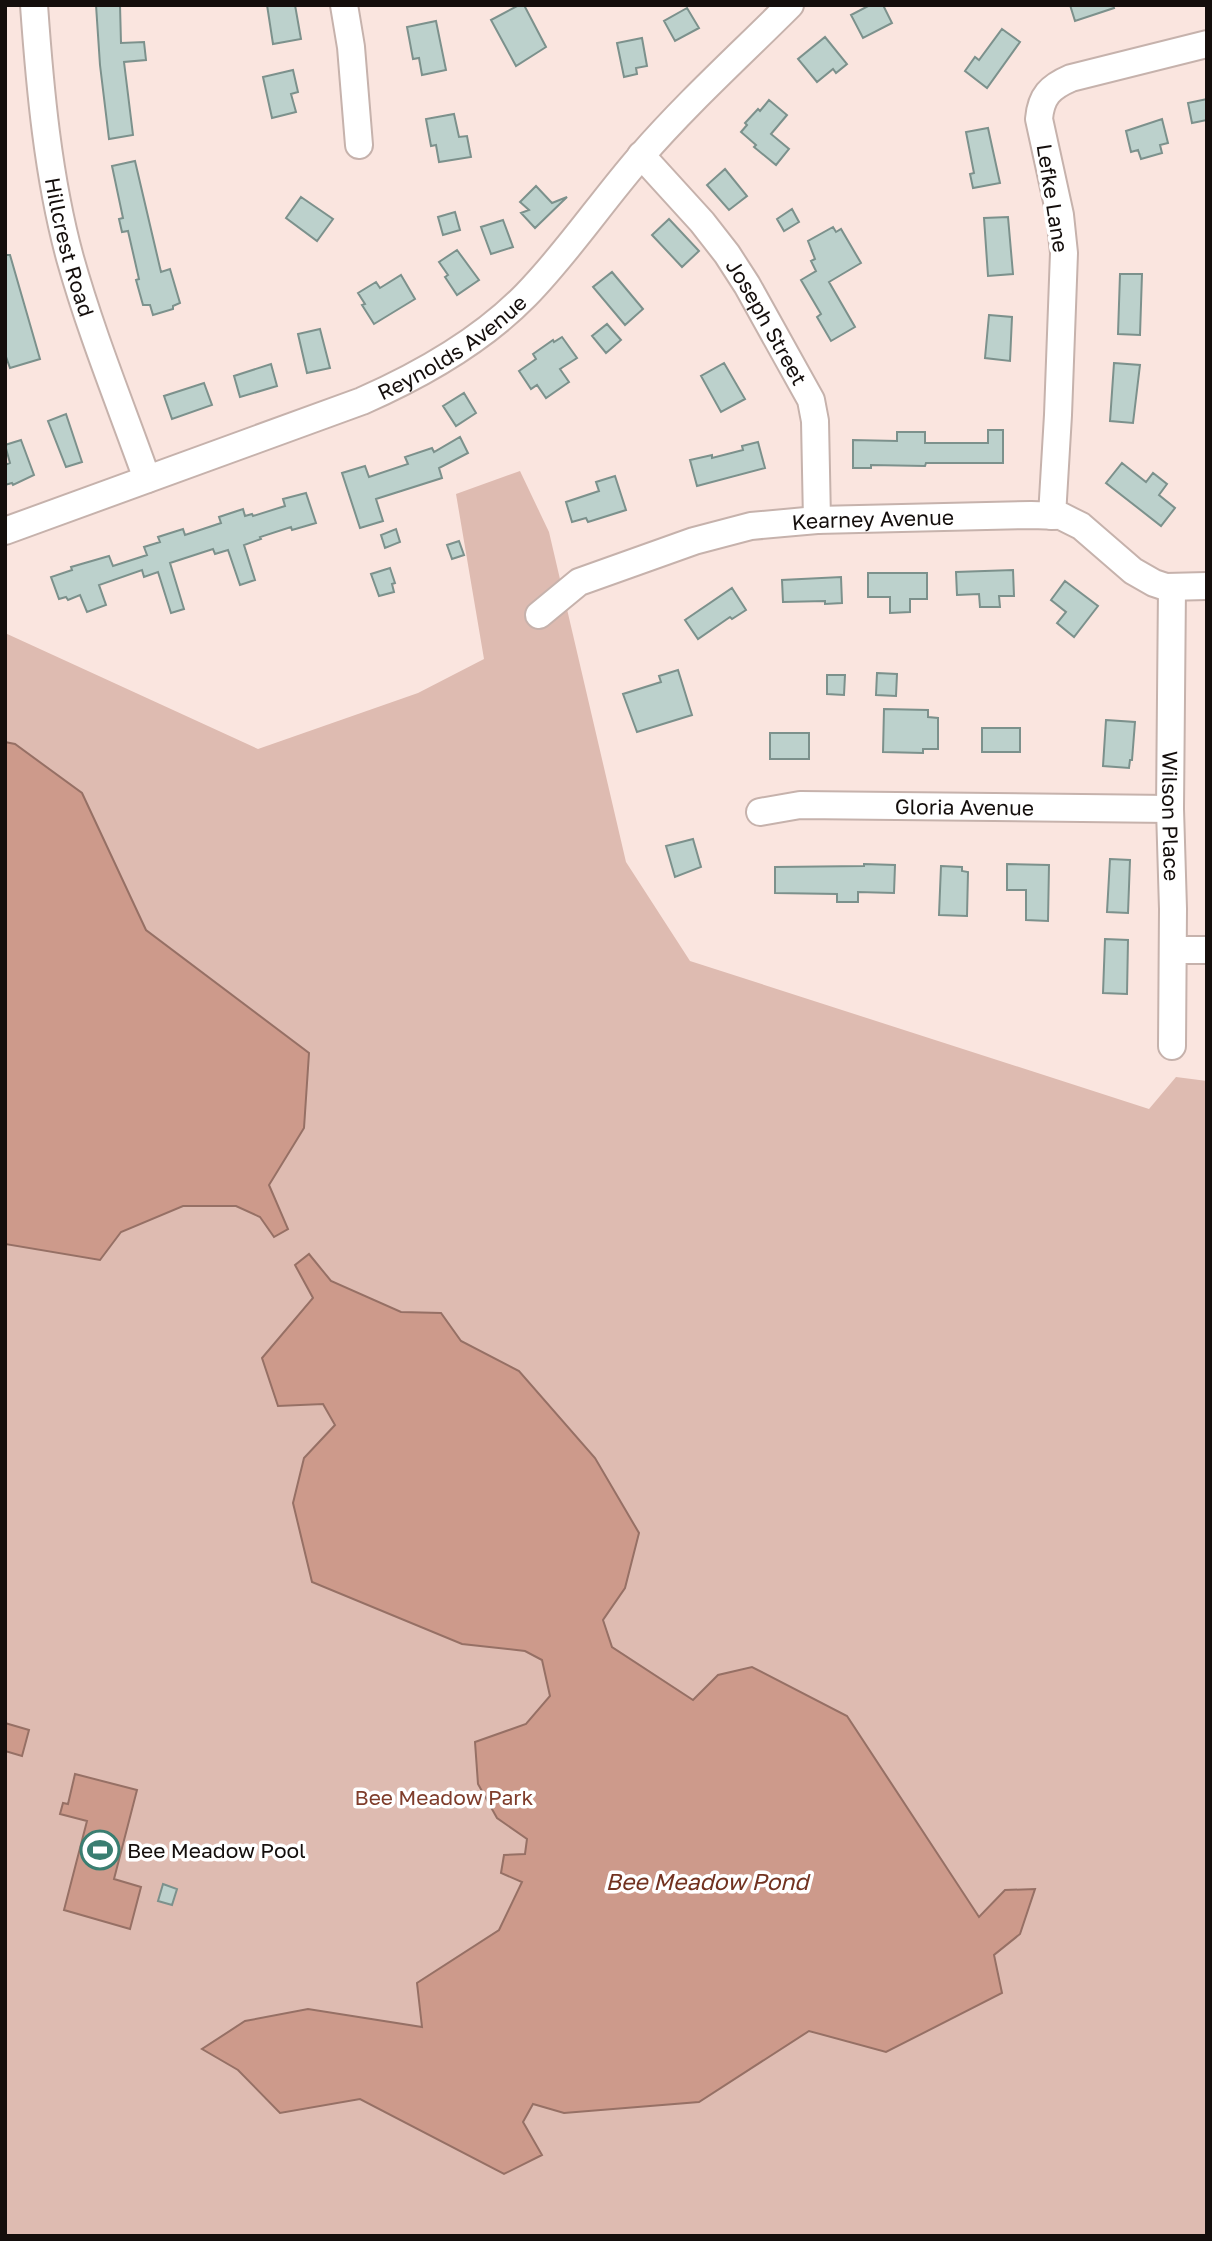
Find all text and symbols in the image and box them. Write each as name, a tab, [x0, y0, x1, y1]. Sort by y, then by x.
street label: Lefke Lane	[1032, 142, 1074, 254]
street label: Hillcrest Road	[40, 175, 100, 320]
street label: Joseph Street	[721, 254, 813, 389]
street label: Reynolds Avenue	[373, 289, 532, 405]
street label: Kearney Avenue	[791, 504, 954, 535]
street label: Wilson Place	[1157, 751, 1185, 882]
street label: Gloria Avenue	[895, 793, 1034, 821]
park label: Bee Meadow Park	[355, 1784, 534, 1810]
sports icon: Bee Meadow Pool	[79, 1829, 121, 1871]
place label: Bee Meadow Pool	[127, 1837, 306, 1863]
water label: Bee Meadow Pond	[606, 1867, 811, 1895]

